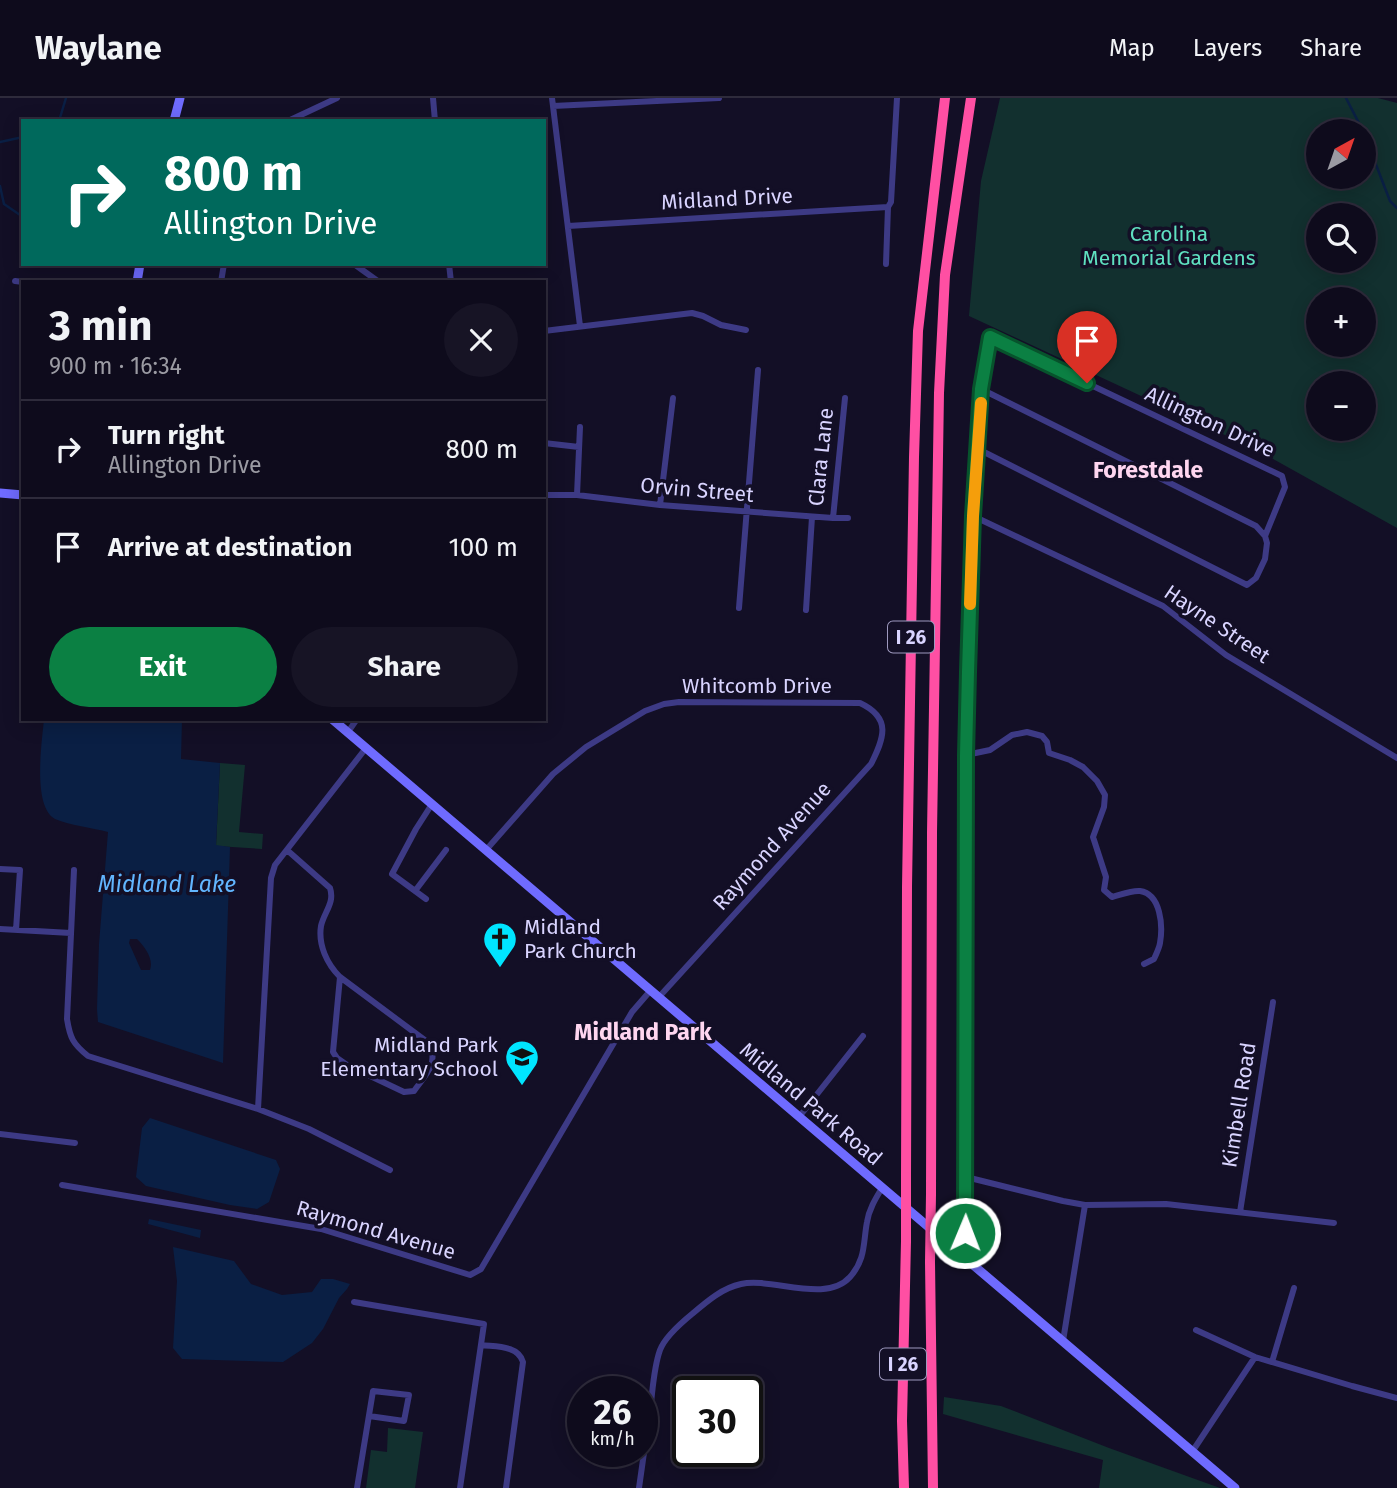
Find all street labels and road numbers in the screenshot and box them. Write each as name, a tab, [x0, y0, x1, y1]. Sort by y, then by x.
street label: Midland Drive	[660, 183, 794, 215]
street label: Allington Drive	[1141, 381, 1279, 463]
street label: Clara Lane	[803, 407, 839, 507]
street label: Orvin Street	[639, 472, 755, 508]
street label: Hayne Street	[1159, 579, 1275, 669]
road number: I 26	[888, 622, 934, 652]
street label: Whitcomb Drive	[682, 673, 832, 699]
street label: Raymond Avenue	[707, 776, 837, 916]
street label: Midland Park Road	[734, 1037, 888, 1171]
street label: Kimbell Road	[1216, 1040, 1262, 1170]
street label: Raymond Avenue	[293, 1195, 459, 1265]
road number: I 26	[880, 1348, 926, 1380]

